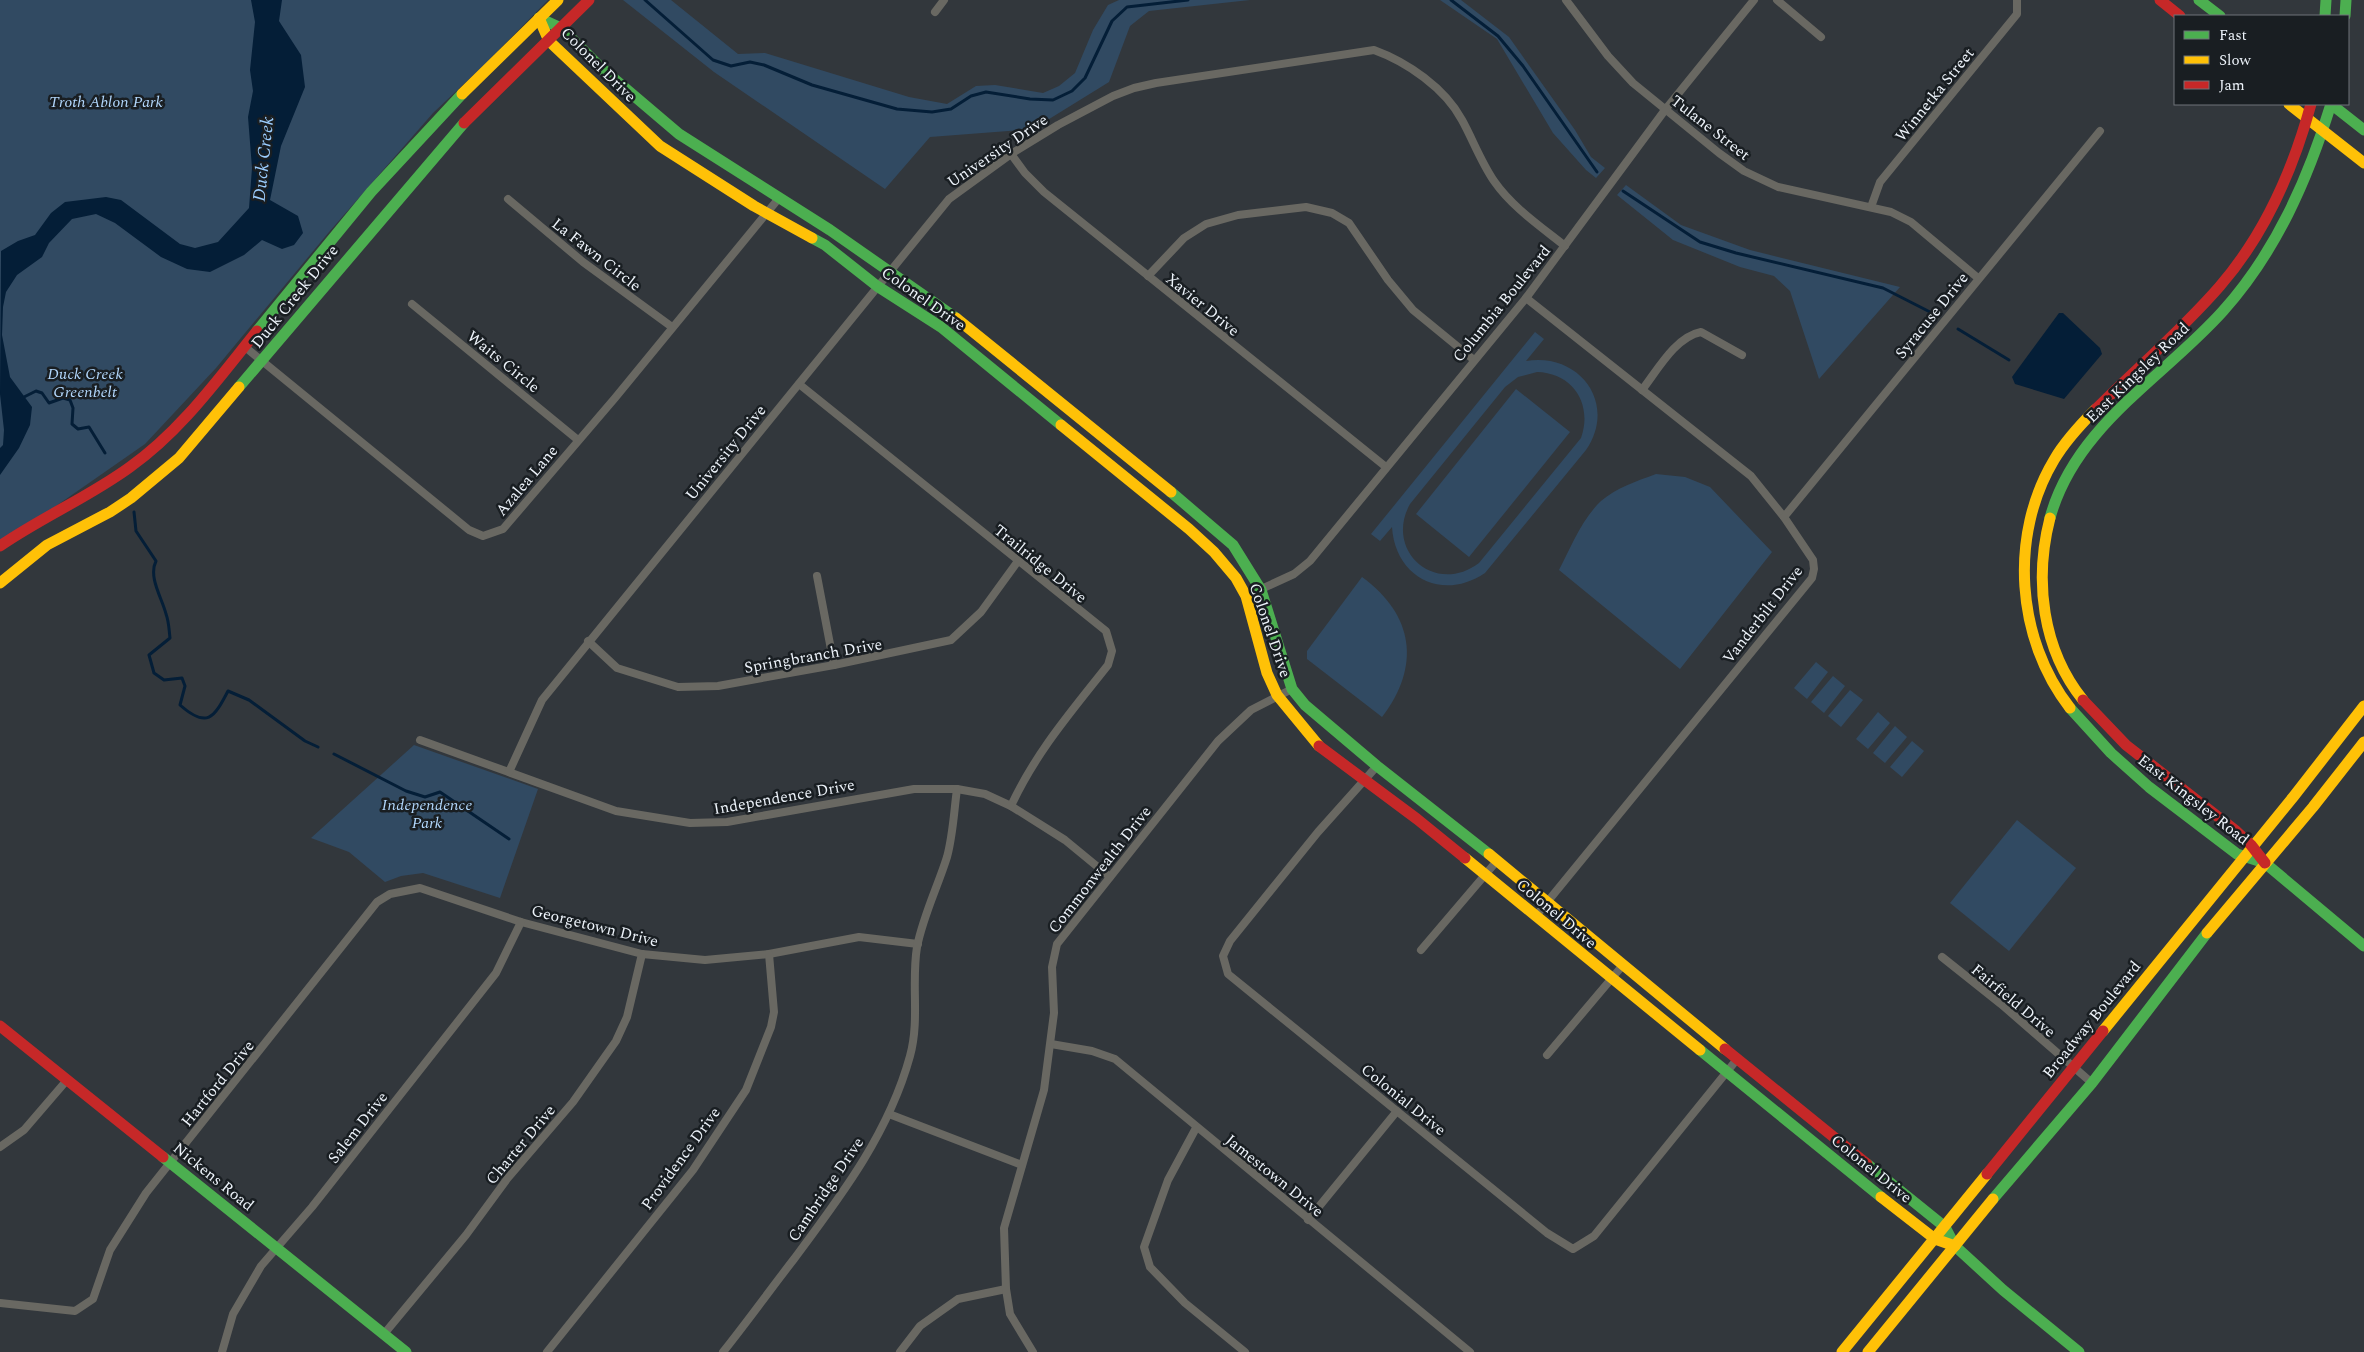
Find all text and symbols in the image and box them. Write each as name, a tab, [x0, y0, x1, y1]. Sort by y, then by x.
legend	[2174, 15, 2349, 105]
street label: Colonel Drive	[555, 21, 642, 108]
text: Fast	[2219, 24, 2247, 47]
street label: Winnetka Street	[1889, 42, 1981, 147]
text: Slow	[2219, 49, 2251, 72]
text: Jam	[2219, 74, 2245, 97]
street label: Tulane Street	[1665, 89, 1756, 167]
park label: Troth Ablon Park	[49, 90, 164, 114]
street label: University Drive	[942, 108, 1053, 194]
water label: Duck Creek	[246, 115, 281, 203]
street label: La Fawn Circle	[547, 212, 646, 297]
street label: Duck Creek Drive	[245, 240, 344, 354]
street label: Columbia Boulevard	[1447, 240, 1557, 367]
street label: Colonel Drive	[876, 261, 971, 337]
street label: Xavier Drive	[1160, 267, 1245, 342]
street label: Syracuse Drive	[1889, 267, 1974, 364]
street label: East Kingsley Road	[2080, 317, 2195, 429]
street label: Waits Circle	[462, 325, 545, 399]
park label: Duck Creek Greenbelt	[47, 362, 123, 404]
street label: University Drive	[680, 400, 772, 506]
street label: Azalea Lane	[490, 440, 564, 521]
street label: Trailridge Drive	[988, 519, 1092, 609]
street label: Vanderbilt Drive	[1717, 560, 1809, 669]
street label: Colonel Drive	[1243, 580, 1297, 681]
street label: Springbranch Drive	[742, 632, 884, 680]
street label: East Kingsley Road	[2132, 748, 2254, 851]
street label: Independence Drive	[712, 773, 857, 821]
park label: Independence Park	[382, 793, 472, 835]
street label: Commonwealth Drive	[1042, 801, 1157, 938]
street label: Colonel Drive	[1511, 873, 1602, 955]
street label: Georgetown Drive	[529, 899, 661, 953]
street label: Broadway Boulevard	[2037, 956, 2147, 1084]
street label: Fairfield Drive	[1966, 958, 2061, 1043]
street label: Hartford Drive	[175, 1035, 260, 1132]
street label: Colonial Drive	[1356, 1058, 1451, 1142]
street label: Salem Drive	[322, 1086, 394, 1169]
street label: Charter Drive	[480, 1099, 561, 1190]
street label: Providence Drive	[635, 1102, 726, 1215]
street label: Jamestown Drive	[1220, 1128, 1329, 1223]
street label: Colonel Drive	[1826, 1128, 1917, 1209]
street label: Cambridge Drive	[782, 1132, 870, 1247]
street label: Nickens Road	[168, 1137, 259, 1217]

